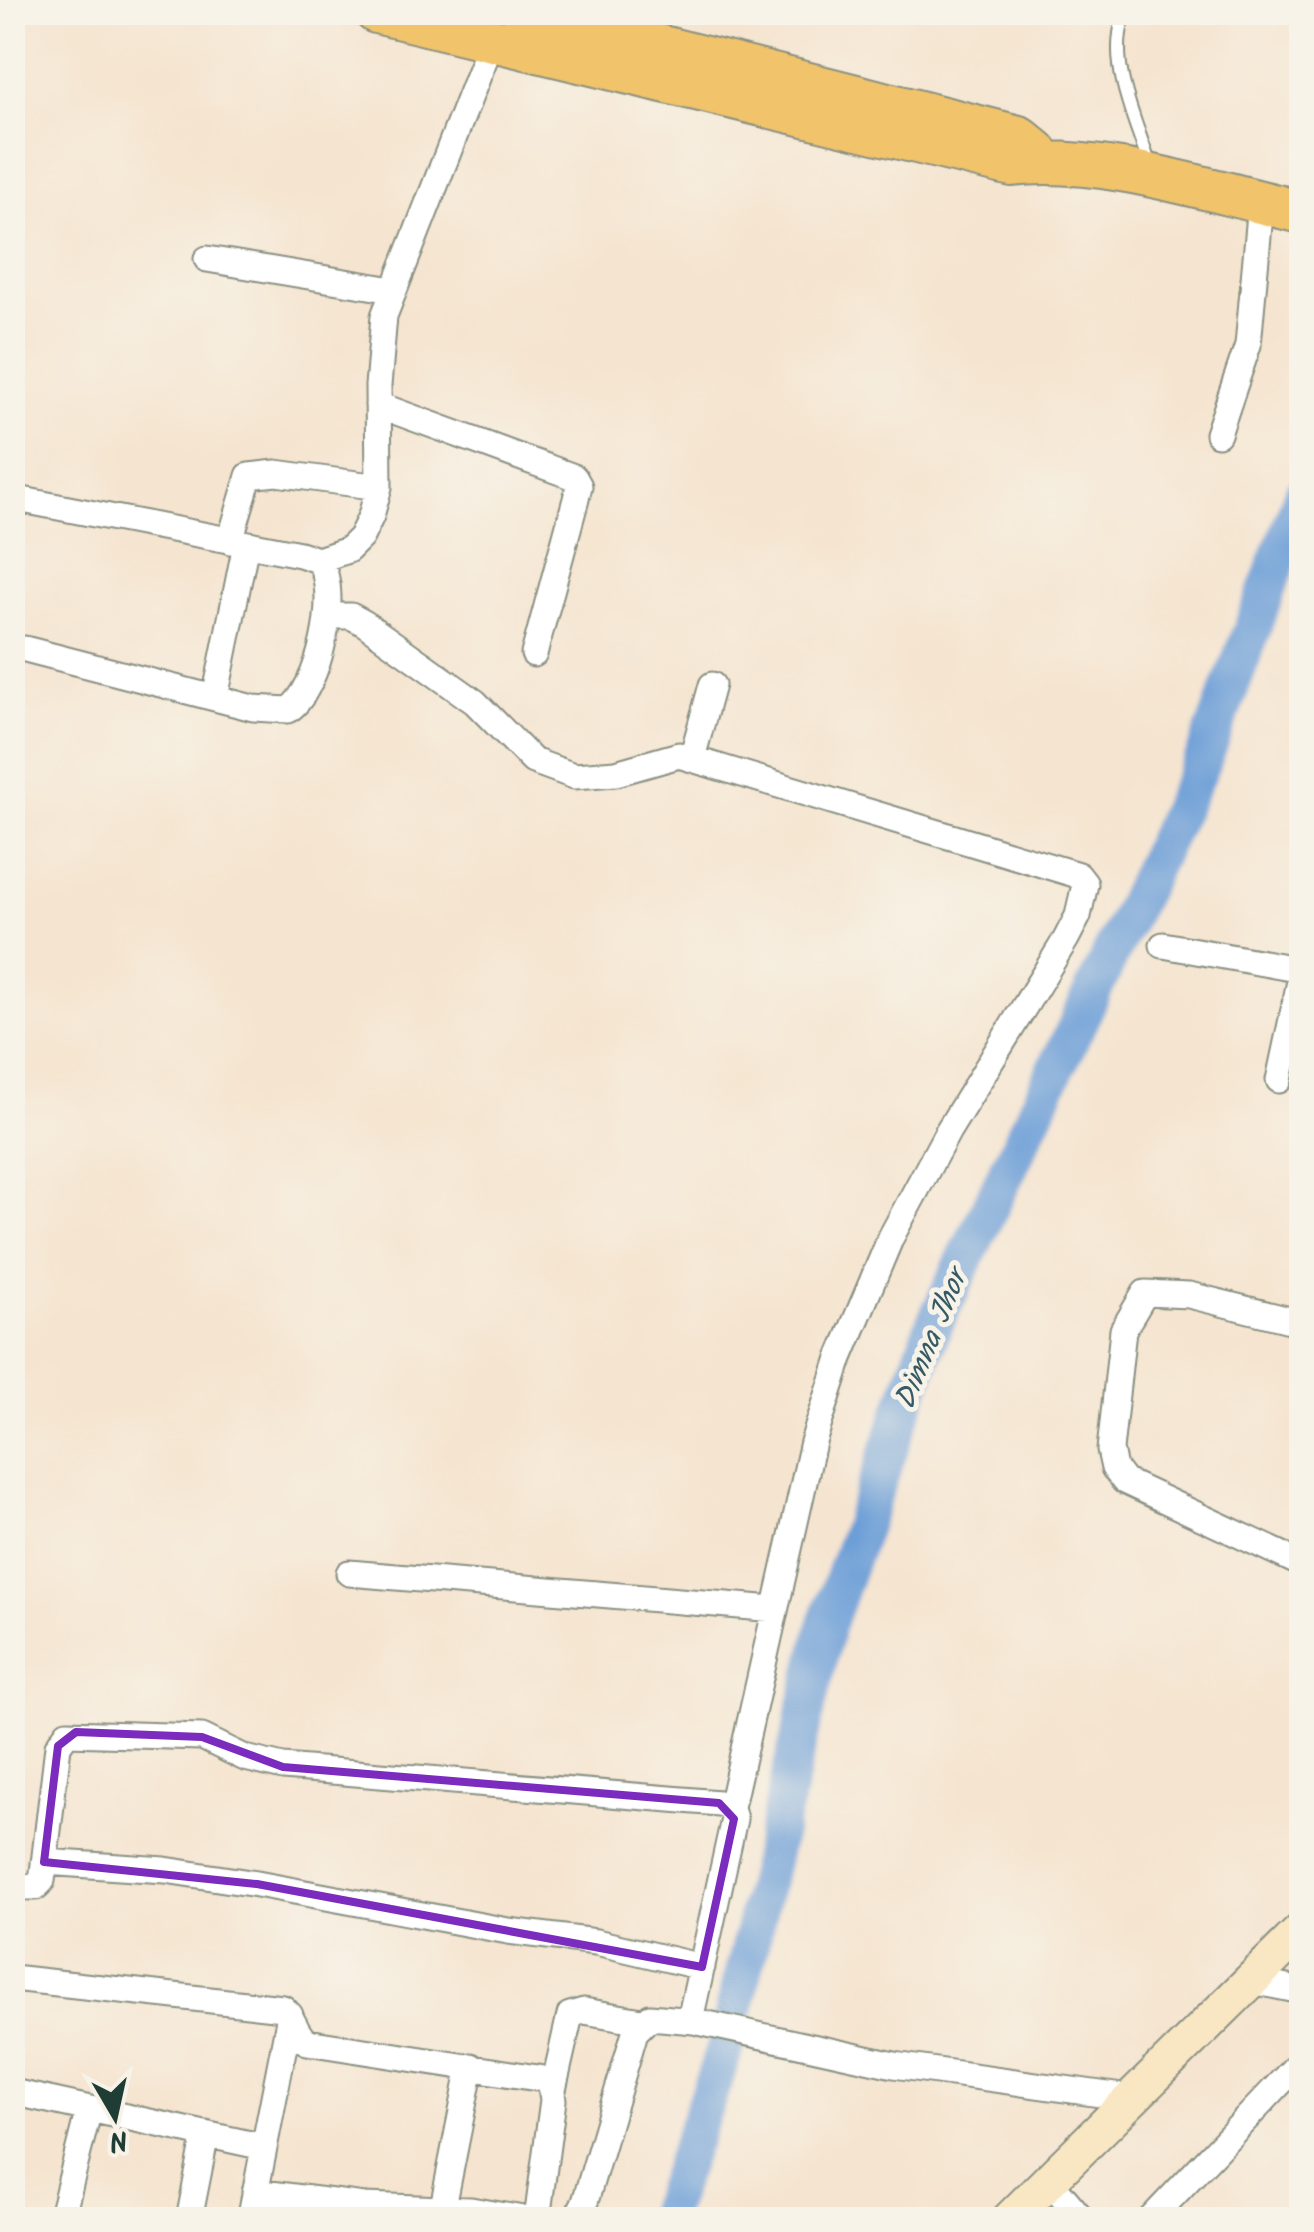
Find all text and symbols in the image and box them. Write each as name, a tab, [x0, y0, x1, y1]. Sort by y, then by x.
water label: Dimna Jhor	[882, 1258, 984, 1417]
north arrow	[65, 2067, 165, 2167]
text: N	[106, 2116, 131, 2163]

